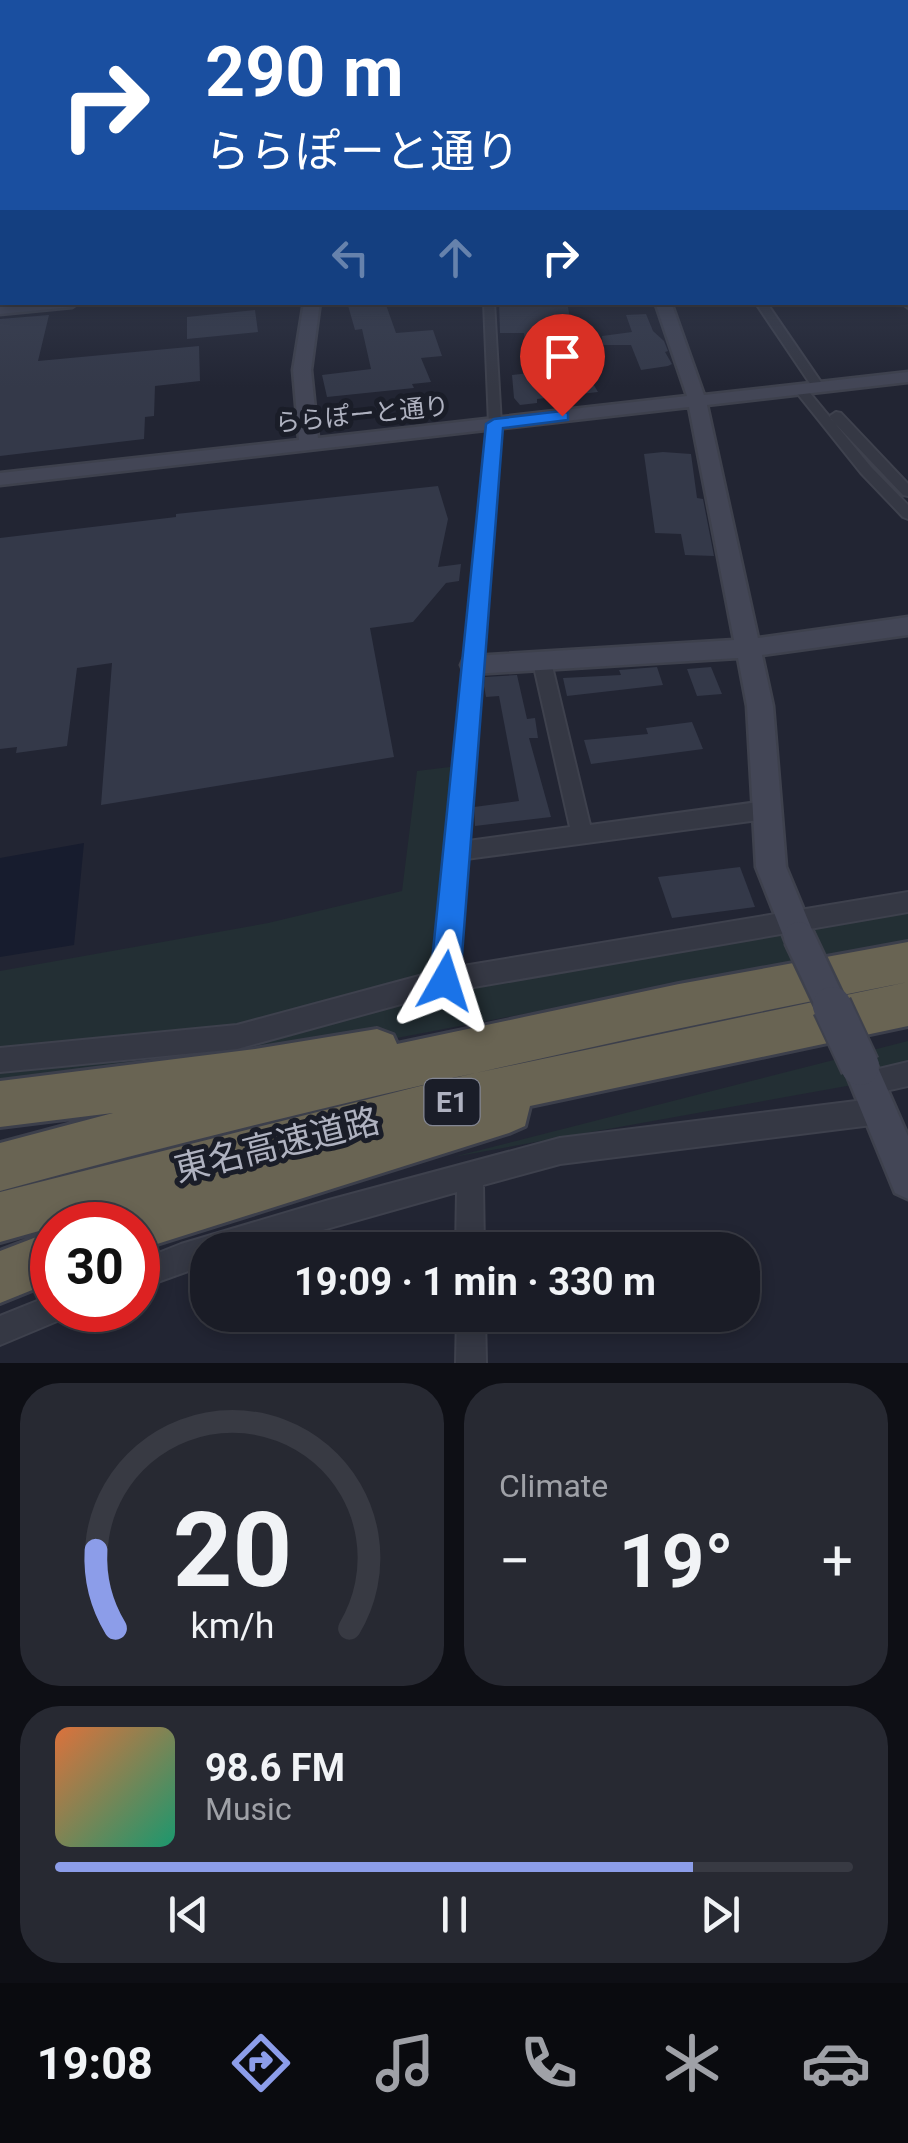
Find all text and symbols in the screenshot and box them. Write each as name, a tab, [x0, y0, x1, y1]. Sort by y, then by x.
text: 290 m	[205, 31, 404, 113]
icon: right	[40, 40, 170, 170]
text: ららぽーと通り	[205, 125, 520, 178]
icon: left	[323, 230, 378, 285]
icon: ahead	[428, 230, 483, 285]
icon: right	[533, 230, 588, 285]
pin	[520, 314, 605, 417]
icon: arrive	[535, 329, 590, 384]
street label: ららぽーと通り	[274, 391, 451, 438]
position arrow	[393, 929, 497, 1033]
road number: E1	[424, 1079, 480, 1125]
street label: 東名高速道路	[170, 1100, 384, 1191]
speed limit sign: 30	[30, 1202, 160, 1332]
text: 19:09 · 1 min · 330 m	[294, 1260, 656, 1304]
text: Climate	[499, 1467, 608, 1505]
text: 20	[172, 1490, 292, 1611]
text: 19°	[618, 1517, 734, 1605]
text: −	[499, 1529, 530, 1593]
text: +	[822, 1529, 853, 1593]
text: km/h	[190, 1605, 274, 1647]
text: 98.6 FM	[205, 1746, 345, 1790]
text: Music	[205, 1790, 292, 1828]
icon: previous	[161, 1887, 216, 1942]
icon: pause	[427, 1887, 482, 1942]
icon: next	[693, 1887, 748, 1942]
icon: directions	[226, 2028, 296, 2098]
icon: music	[370, 2028, 440, 2098]
icon: phone	[514, 2028, 584, 2098]
icon: climate	[657, 2028, 727, 2098]
icon: car	[801, 2028, 871, 2098]
text: 19:08	[37, 2037, 153, 2090]

